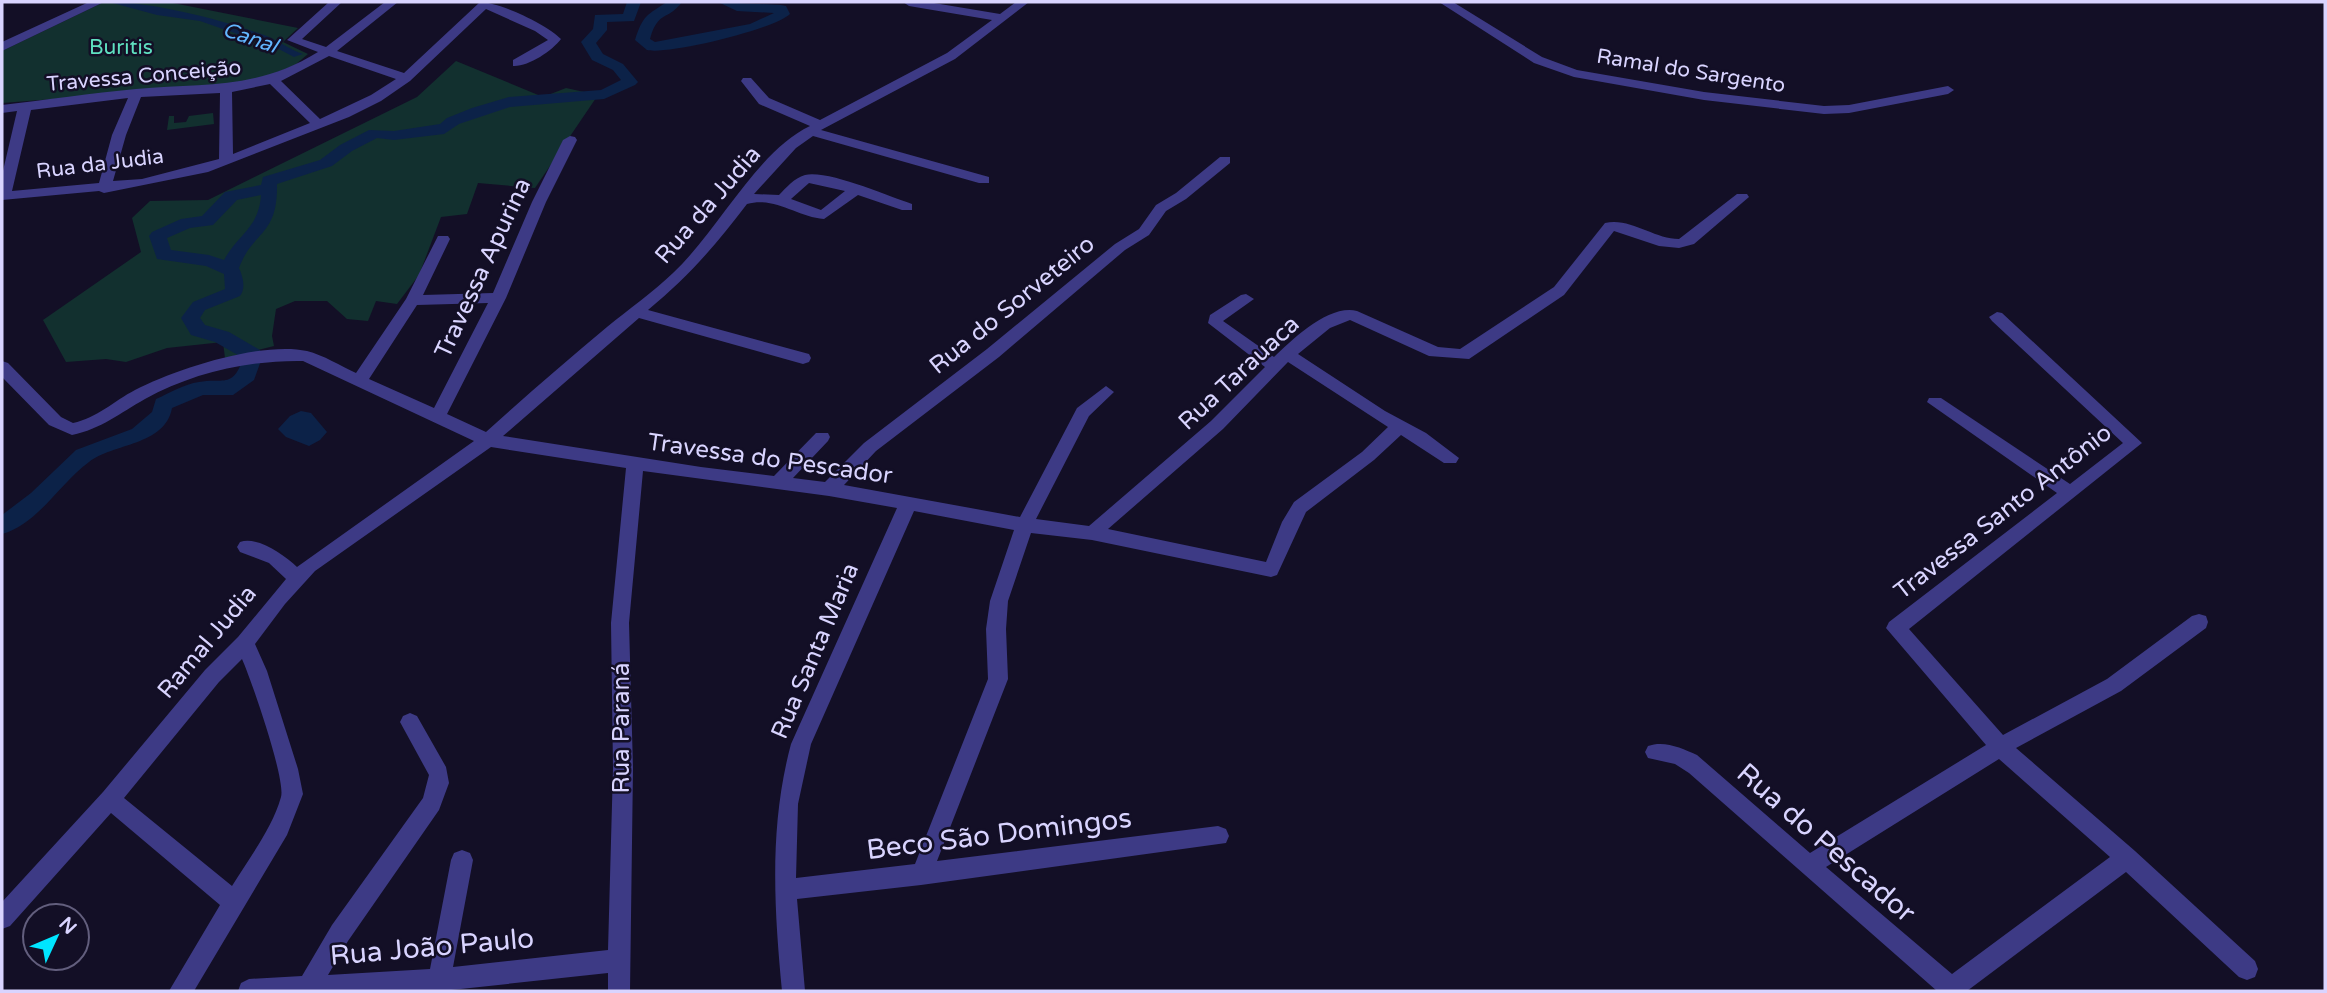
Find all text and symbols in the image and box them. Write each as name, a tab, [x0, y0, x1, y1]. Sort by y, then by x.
water label: Canal	[219, 17, 283, 60]
park label: Buritis	[89, 35, 153, 60]
street label: Ramal do Sargento	[1595, 44, 1787, 98]
street label: Travessa Conceição	[46, 55, 242, 97]
street label: Rua da Judia	[649, 140, 767, 270]
street label: Rua da Judia	[35, 144, 165, 184]
street label: Travessa Apurina	[429, 173, 537, 363]
street label: Rua do Sorveteiro	[924, 230, 1100, 380]
street label: Rua Tarauaca	[1173, 310, 1305, 436]
street label: Travessa Santo Antônio	[1889, 418, 2117, 606]
street label: Travessa do Pescador	[646, 427, 895, 491]
street label: Rua Santa Maria	[765, 559, 865, 743]
street label: Ramal Judia	[151, 580, 263, 704]
street label: Rua Paraná	[607, 662, 636, 794]
street label: Rua do Pescador	[1730, 756, 1923, 930]
street label: Beco São Domingos	[864, 801, 1134, 867]
north arrow	[21, 902, 91, 972]
text: N	[54, 913, 81, 939]
street label: Rua João Paulo	[328, 921, 536, 973]

